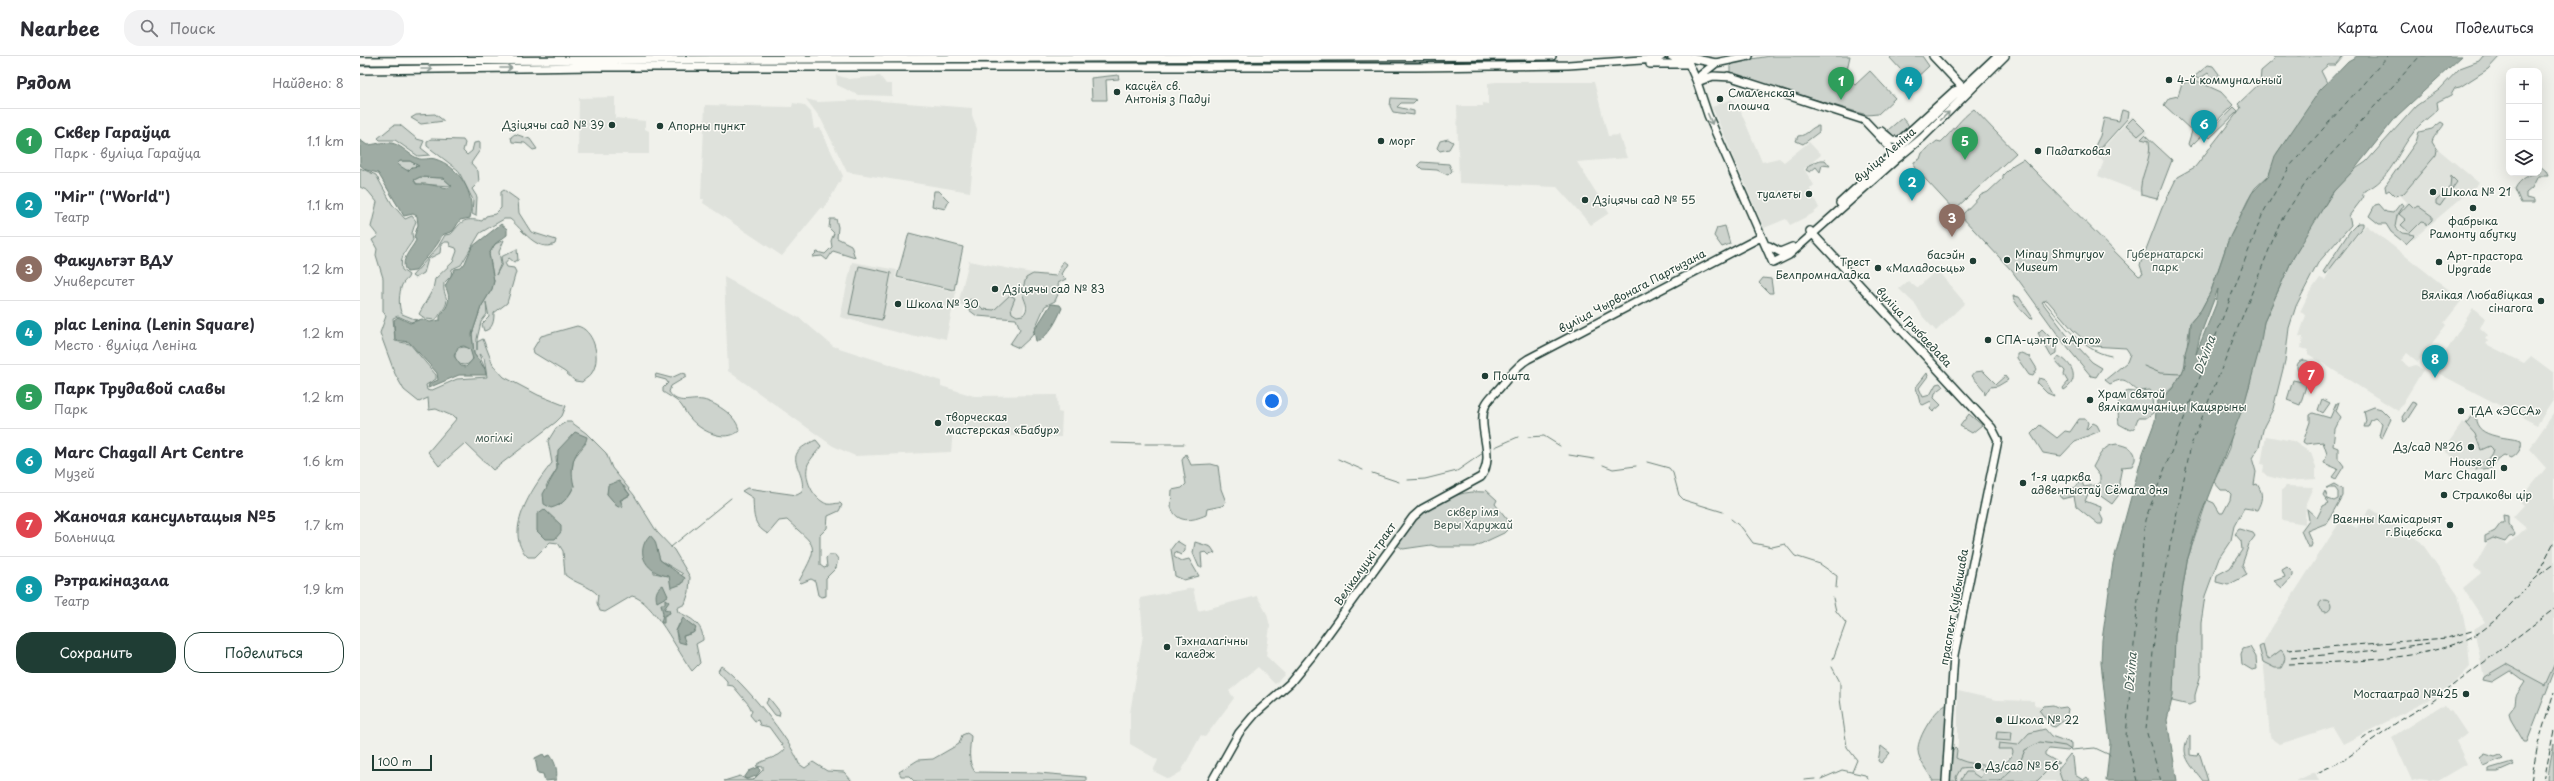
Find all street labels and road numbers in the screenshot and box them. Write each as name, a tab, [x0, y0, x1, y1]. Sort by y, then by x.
street label: вуліца Леніна	[1850, 123, 1919, 186]
street label: вуліца Чырвонага Партызана	[1555, 244, 1708, 337]
street label: вуліца Грыбаедава	[1872, 283, 1956, 371]
street label: Велікалуцкі тракт	[1330, 518, 1400, 609]
street label: праспект Куйбышава	[1935, 547, 1972, 666]

